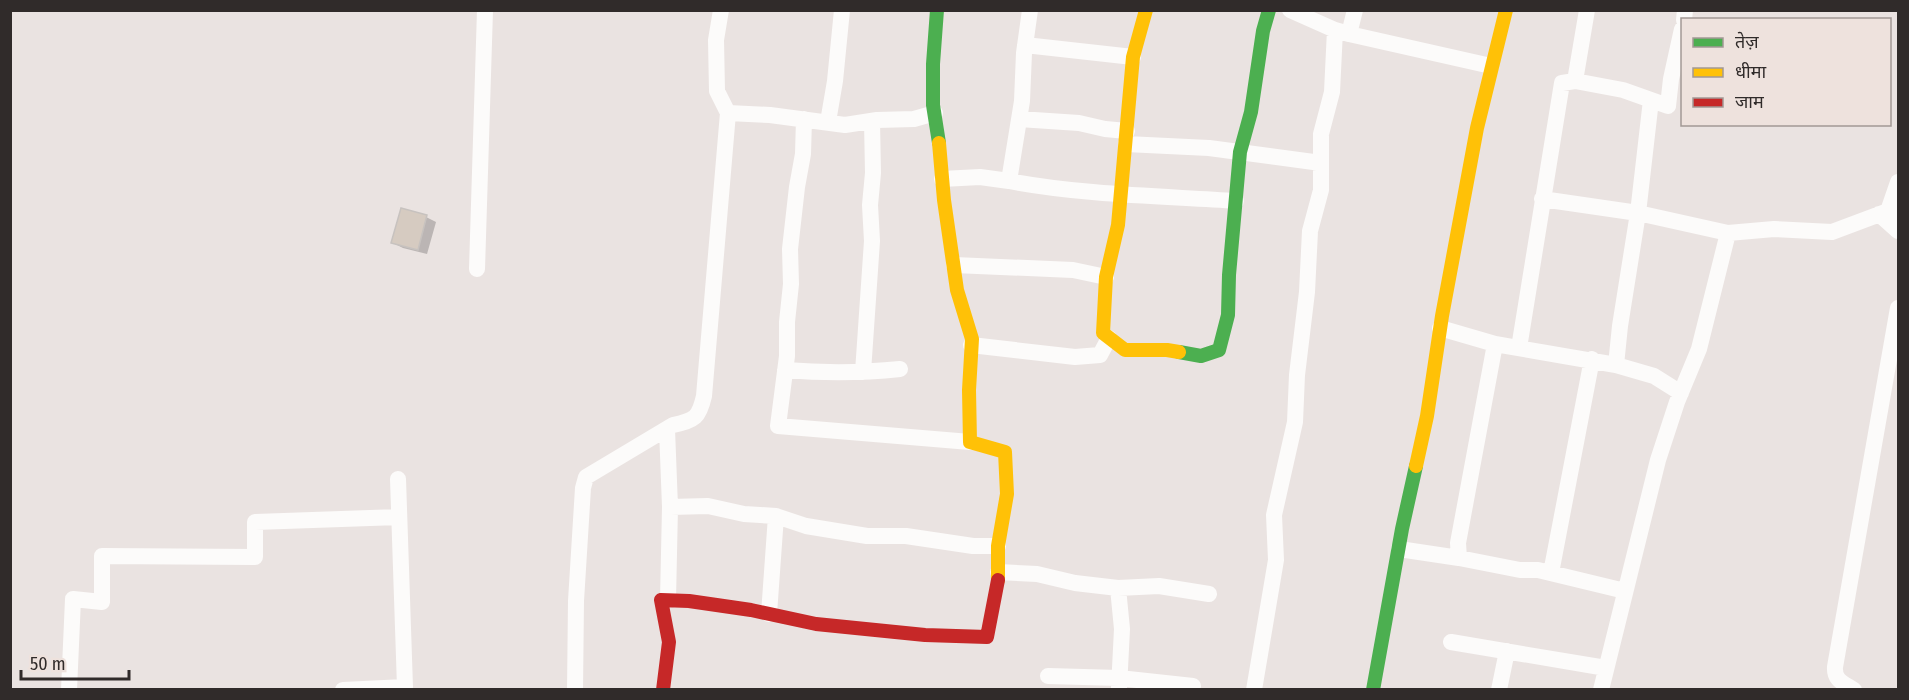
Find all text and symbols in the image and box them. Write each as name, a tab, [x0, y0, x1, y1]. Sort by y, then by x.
legend	[1681, 18, 1891, 126]
text: तेज़	[1735, 31, 1759, 53]
text: धीमा	[1735, 61, 1766, 83]
text: जाम	[1735, 91, 1765, 113]
scale bar	[21, 643, 129, 681]
text: 50 m	[30, 653, 66, 675]

